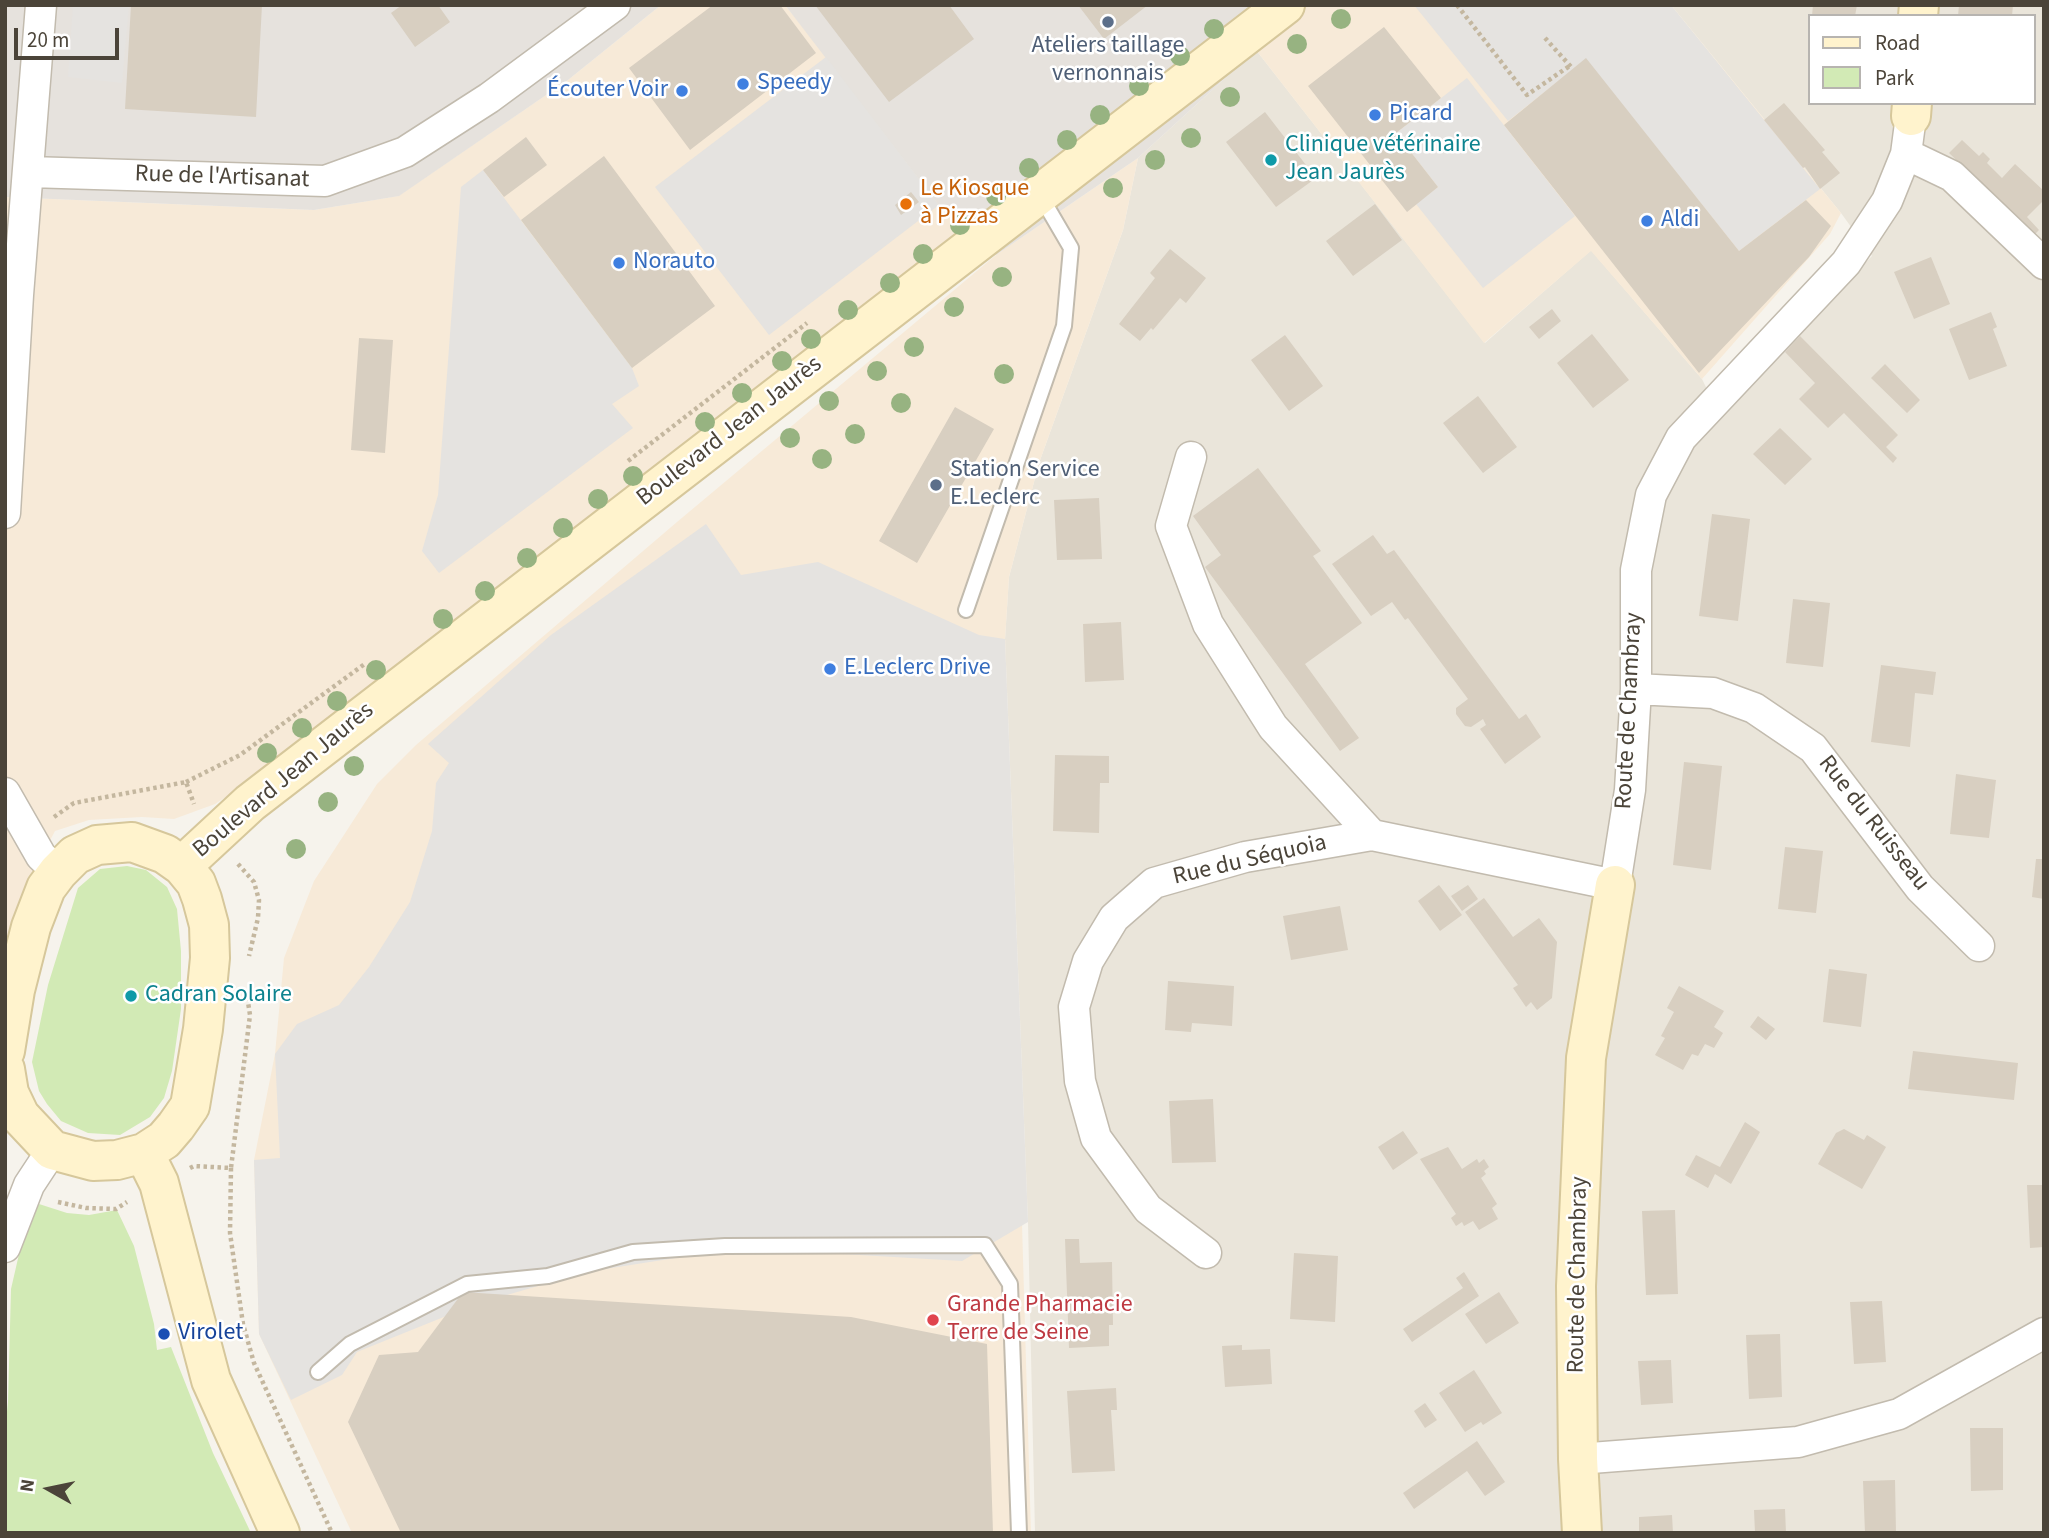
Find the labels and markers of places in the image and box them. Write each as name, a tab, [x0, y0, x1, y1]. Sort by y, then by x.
marker: Ateliers taillage vernonnais	[1100, 14, 1116, 30]
place label: Ateliers taillage vernonnais	[1031, 33, 1185, 89]
place label: Speedy	[757, 70, 831, 98]
marker: Speedy	[735, 76, 751, 92]
place label: Écouter Voir	[547, 77, 668, 105]
marker: Écouter Voir	[674, 83, 690, 99]
place label: Picard	[1389, 101, 1453, 129]
marker: Picard	[1367, 107, 1383, 123]
place label: Clinique vétérinaire Jean Jaurès	[1285, 132, 1481, 188]
marker: Clinique vétérinaire Jean Jaurès	[1263, 152, 1279, 168]
place label: Le Kiosque à Pizzas	[920, 176, 1029, 232]
marker: Le Kiosque à Pizzas	[898, 196, 914, 212]
place label: Aldi	[1661, 207, 1699, 235]
marker: Aldi	[1639, 213, 1655, 229]
place label: Norauto	[633, 249, 715, 277]
marker: Norauto	[611, 255, 627, 271]
place label: Station Service E.Leclerc	[950, 457, 1100, 513]
marker: Station Service E.Leclerc	[928, 477, 944, 493]
place label: E.Leclerc Drive	[844, 655, 991, 683]
marker: E.Leclerc Drive	[822, 661, 838, 677]
place label: Cadran Solaire	[145, 982, 292, 1010]
marker: Cadran Solaire	[123, 988, 139, 1004]
place label: Grande Pharmacie Terre de Seine	[947, 1292, 1133, 1348]
marker: Grande Pharmacie Terre de Seine	[925, 1312, 941, 1328]
place label: Virolet	[178, 1320, 243, 1348]
marker: Virolet	[156, 1326, 172, 1342]

